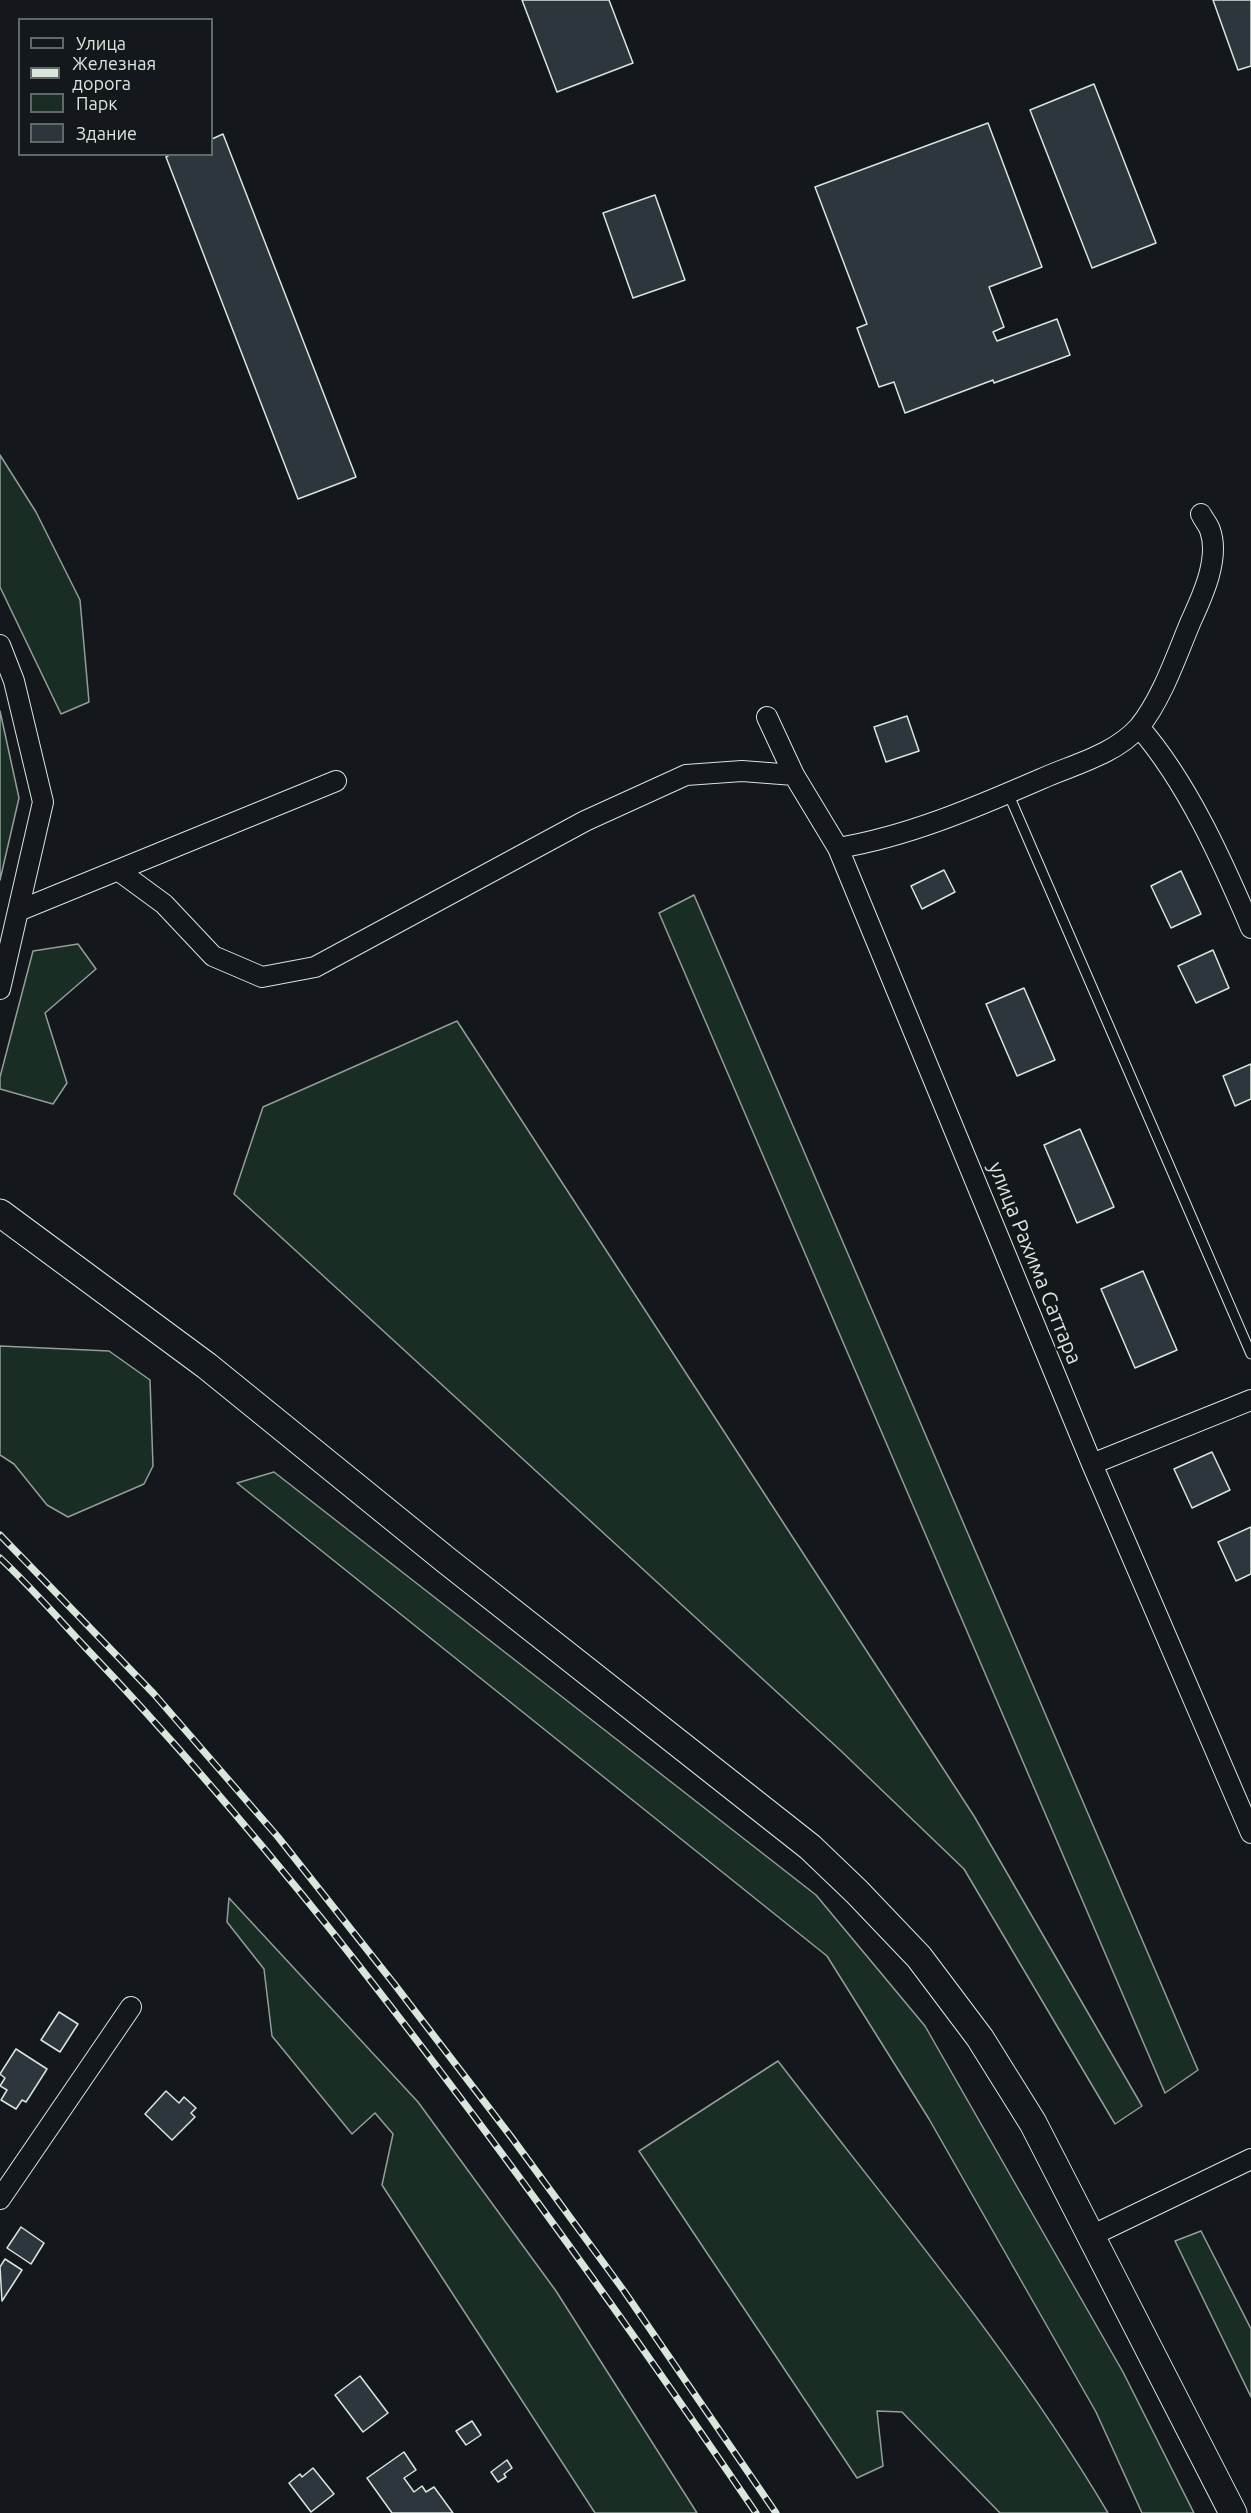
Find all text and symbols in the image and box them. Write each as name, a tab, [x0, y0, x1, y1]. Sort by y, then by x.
legend	[18, 18, 213, 156]
text: Улица	[76, 33, 126, 53]
text: Железная дорога	[72, 53, 156, 93]
text: Парк	[76, 93, 117, 113]
text: Здание	[76, 123, 137, 143]
street label: улица Рахима Саттара	[983, 1158, 1087, 1368]

